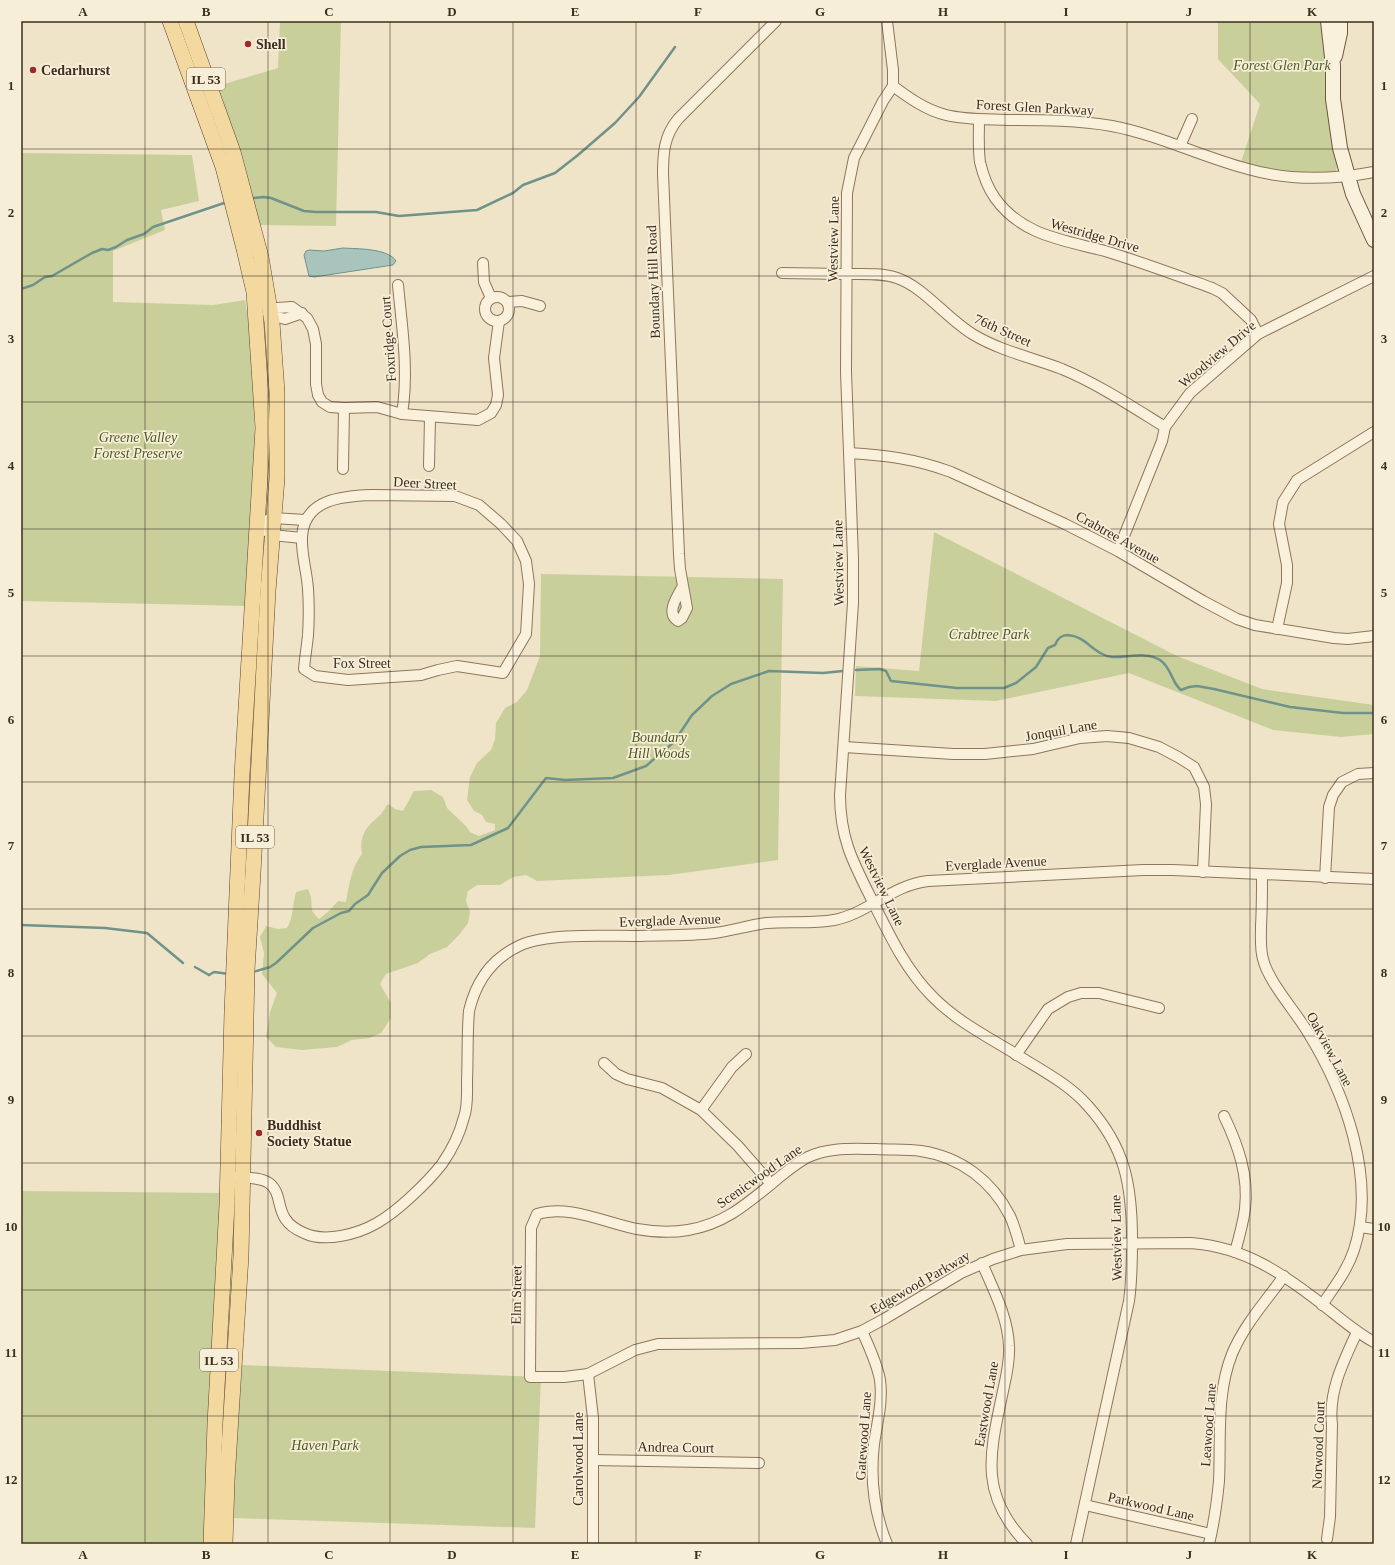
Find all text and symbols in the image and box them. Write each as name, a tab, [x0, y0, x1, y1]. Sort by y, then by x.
text: A	[78, 4, 88, 19]
text: B	[202, 4, 211, 19]
text: C	[324, 4, 334, 19]
text: D	[447, 4, 457, 19]
text: E	[571, 4, 579, 19]
text: F	[694, 4, 702, 19]
text: G	[815, 4, 825, 19]
text: H	[938, 4, 948, 19]
text: I	[1063, 4, 1069, 19]
text: J	[1186, 4, 1193, 19]
text: K	[1307, 4, 1318, 19]
place label: Shell	[256, 37, 286, 52]
marker: Shell	[243, 39, 253, 49]
park label: Forest Glen Park	[1232, 58, 1332, 73]
place label: Cedarhurst	[41, 63, 111, 78]
marker: Cedarhurst	[28, 65, 38, 75]
road number: IL 53	[187, 68, 225, 90]
text: 1	[8, 78, 14, 93]
text: 1	[1381, 78, 1387, 93]
street label: Forest Glen Parkway	[976, 97, 1094, 118]
street label: Westview Lane	[825, 196, 842, 282]
text: 2	[8, 205, 14, 220]
text: 2	[1381, 205, 1387, 220]
street label: Westridge Drive	[1049, 216, 1141, 255]
street label: Boundary Hill Road	[644, 225, 663, 339]
street label: Foxridge Court	[378, 295, 399, 382]
street label: 76th Street	[972, 311, 1034, 350]
street label: Woodview Drive	[1176, 318, 1259, 391]
text: 3	[8, 331, 15, 346]
text: 3	[1381, 331, 1388, 346]
park label: Greene Valley Forest Preserve	[93, 430, 182, 461]
text: 4	[8, 458, 15, 473]
text: 4	[1381, 458, 1388, 473]
street label: Deer Street	[393, 474, 457, 493]
street label: Crabtree Avenue	[1073, 508, 1162, 567]
street label: Westview Lane	[830, 520, 847, 606]
text: 5	[8, 585, 15, 600]
text: 5	[1381, 585, 1388, 600]
park label: Crabtree Park	[949, 627, 1030, 642]
street label: Fox Street	[333, 656, 391, 671]
text: 6	[8, 712, 15, 727]
text: 6	[1381, 712, 1388, 727]
street label: Jonquil Lane	[1024, 717, 1098, 744]
park label: Boundary Hill Woods	[627, 730, 691, 761]
road number: IL 53	[236, 826, 274, 848]
text: 7	[8, 838, 15, 853]
text: 7	[1381, 838, 1388, 853]
street label: Westview Lane	[856, 844, 907, 928]
street label: Everglade Avenue	[945, 853, 1047, 874]
street label: Everglade Avenue	[619, 911, 721, 930]
text: 8	[8, 965, 15, 980]
text: 8	[1381, 965, 1388, 980]
street label: Oakview Lane	[1304, 1009, 1355, 1089]
text: 9	[8, 1092, 15, 1107]
text: 9	[1381, 1092, 1388, 1107]
place label: Buddhist Society Statue	[267, 1118, 351, 1149]
marker: Buddhist Society Statue	[254, 1128, 264, 1138]
street label: Scenicwood Lane	[714, 1142, 805, 1211]
street label: Westview Lane	[1108, 1195, 1125, 1281]
text: 10	[5, 1219, 18, 1234]
text: 10	[1378, 1219, 1391, 1234]
street label: Edgewood Parkway	[868, 1248, 973, 1317]
street label: Elm Street	[508, 1265, 525, 1325]
text: 11	[5, 1345, 17, 1360]
text: 11	[1378, 1345, 1390, 1360]
road number: IL 53	[200, 1349, 238, 1371]
street label: Eastwood Lane	[972, 1360, 1001, 1448]
street label: Leawood Lane	[1198, 1383, 1219, 1467]
street label: Gatewood Lane	[853, 1391, 874, 1481]
street label: Norwood Court	[1309, 1401, 1328, 1489]
street label: Carolwood Lane	[571, 1412, 586, 1506]
park label: Haven Park	[290, 1438, 359, 1453]
street label: Andrea Court	[638, 1439, 715, 1456]
text: 12	[5, 1472, 18, 1487]
text: 12	[1378, 1472, 1391, 1487]
street label: Parkwood Lane	[1106, 1489, 1196, 1524]
text: A	[78, 1547, 88, 1562]
text: B	[202, 1547, 211, 1562]
text: C	[324, 1547, 334, 1562]
text: D	[447, 1547, 457, 1562]
text: E	[571, 1547, 579, 1562]
text: F	[694, 1547, 702, 1562]
text: G	[815, 1547, 825, 1562]
text: H	[938, 1547, 948, 1562]
text: I	[1063, 1547, 1069, 1562]
text: J	[1186, 1547, 1193, 1562]
text: K	[1307, 1547, 1318, 1562]

